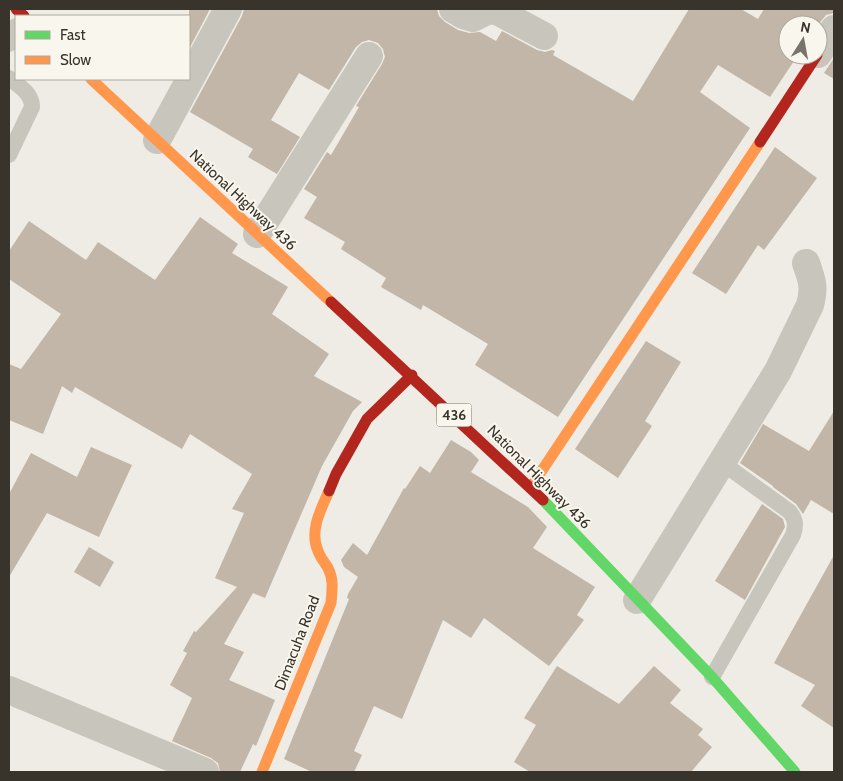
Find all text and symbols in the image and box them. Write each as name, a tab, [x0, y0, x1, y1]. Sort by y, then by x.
legend	[15, 15, 190, 80]
north arrow	[778, 15, 828, 65]
text: N	[799, 17, 812, 37]
text: Fast	[60, 26, 85, 44]
text: Slow	[60, 51, 91, 69]
street label: National Highway 436	[186, 146, 300, 254]
road number: 436	[436, 404, 472, 426]
street label: National Highway 436	[483, 421, 595, 533]
street label: Dimacuha Road	[271, 593, 323, 693]

